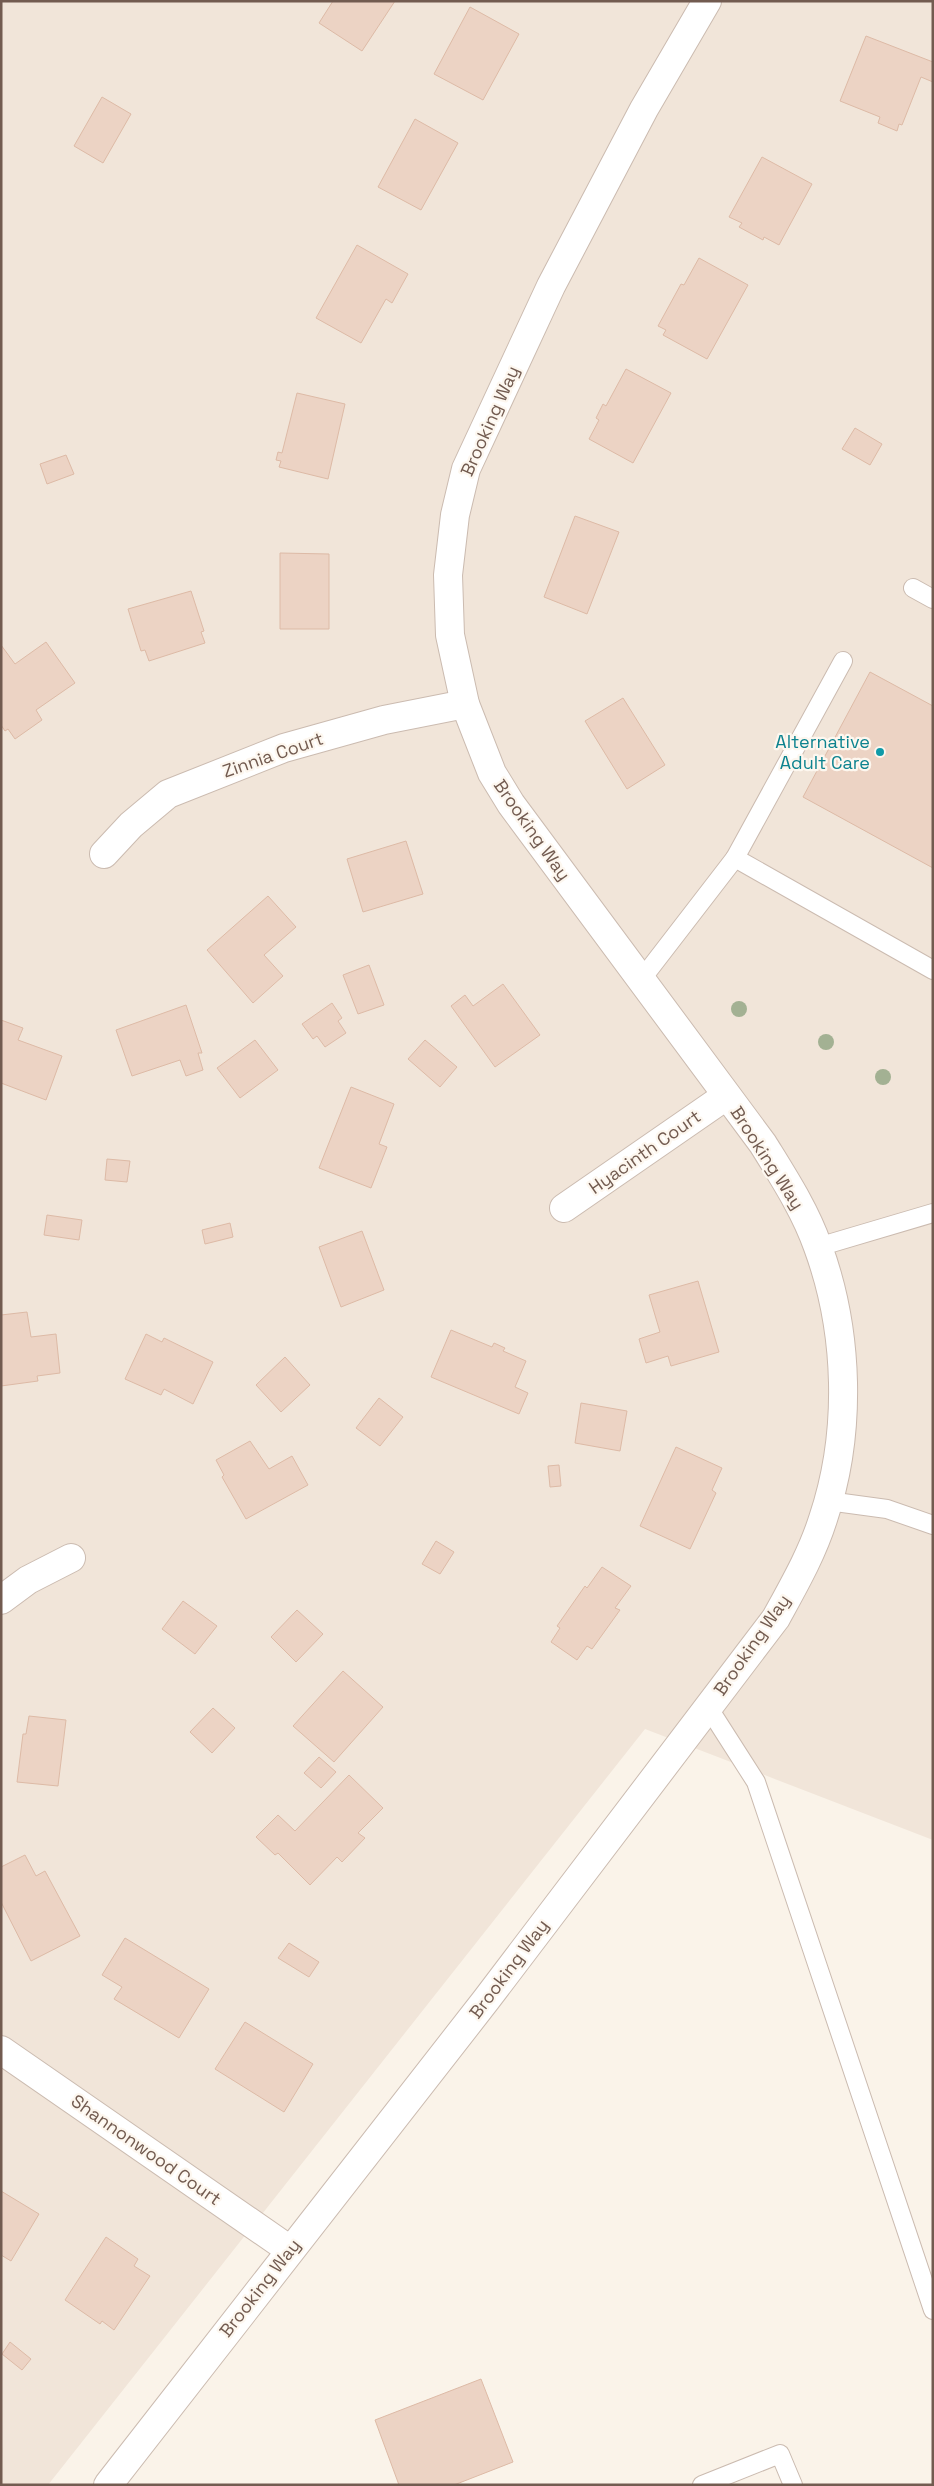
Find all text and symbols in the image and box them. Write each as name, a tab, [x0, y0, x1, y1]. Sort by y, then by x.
street label: Brooking Way	[455, 362, 524, 480]
street label: Zinnia Court	[219, 727, 326, 782]
place label: Alternative Adult Care	[775, 730, 870, 774]
marker: Alternative Adult Care	[874, 746, 886, 758]
street label: Brooking Way	[489, 775, 576, 885]
street label: Brooking Way	[726, 1102, 809, 1214]
street label: Hyacinth Court	[584, 1104, 705, 1199]
street label: Brooking Way	[708, 1590, 795, 1700]
street label: Brooking Way	[464, 1914, 553, 2023]
street label: Shannonwood Court	[67, 2089, 226, 2210]
street label: Brooking Way	[214, 2234, 305, 2341]

